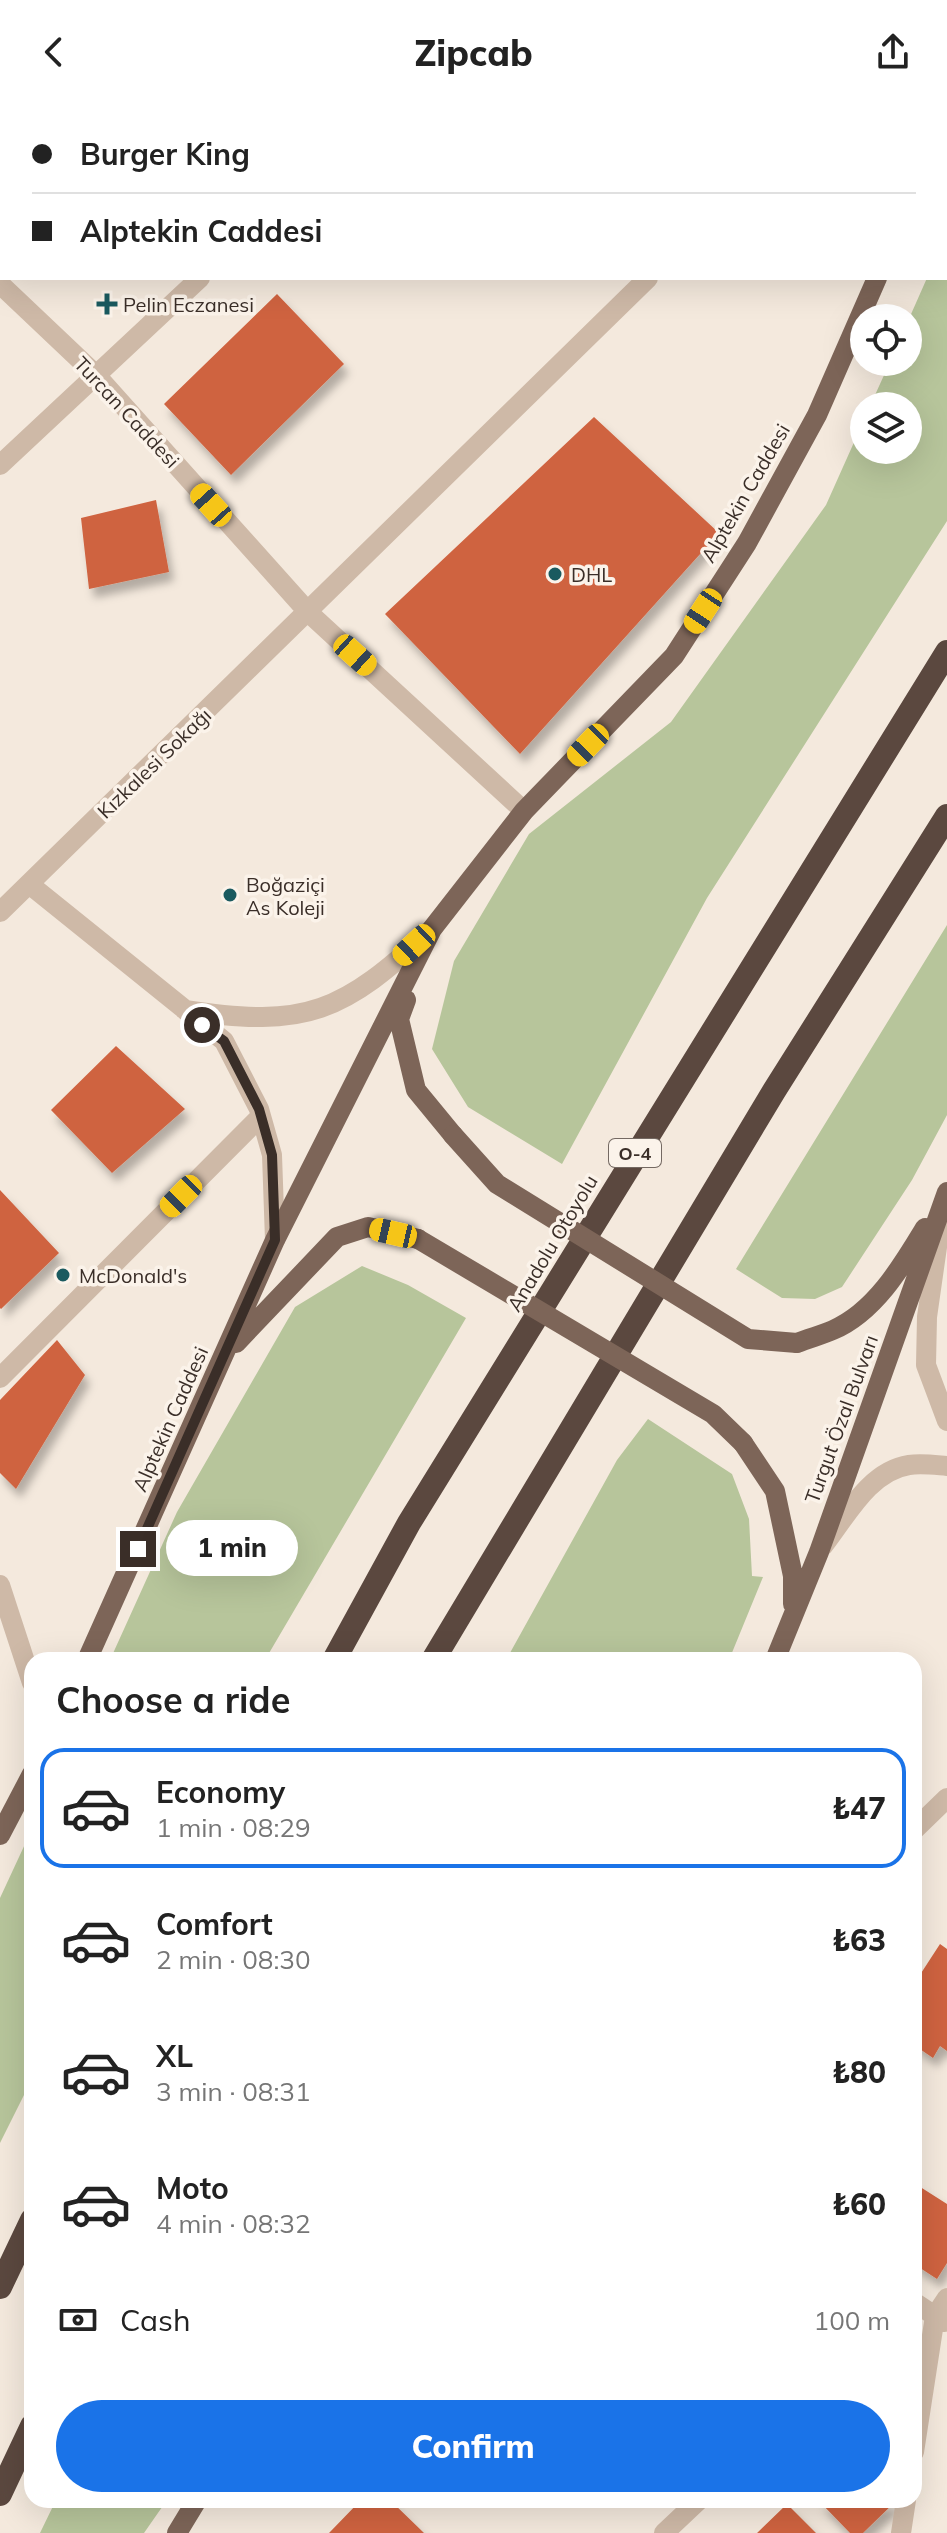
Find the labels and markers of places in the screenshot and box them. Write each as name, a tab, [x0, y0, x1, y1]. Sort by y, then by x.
place label: Pelin Eczanesi	[123, 292, 254, 317]
marker: Pelin Eczanesi	[98, 295, 116, 313]
place label: DHL	[571, 562, 612, 587]
marker: DHL	[546, 565, 564, 583]
place label: Boğaziçi As Koleji	[246, 872, 325, 920]
marker: Boğaziçi As Koleji	[221, 886, 239, 904]
place label: McDonald's	[79, 1263, 187, 1288]
marker: McDonald's	[54, 1266, 72, 1284]

